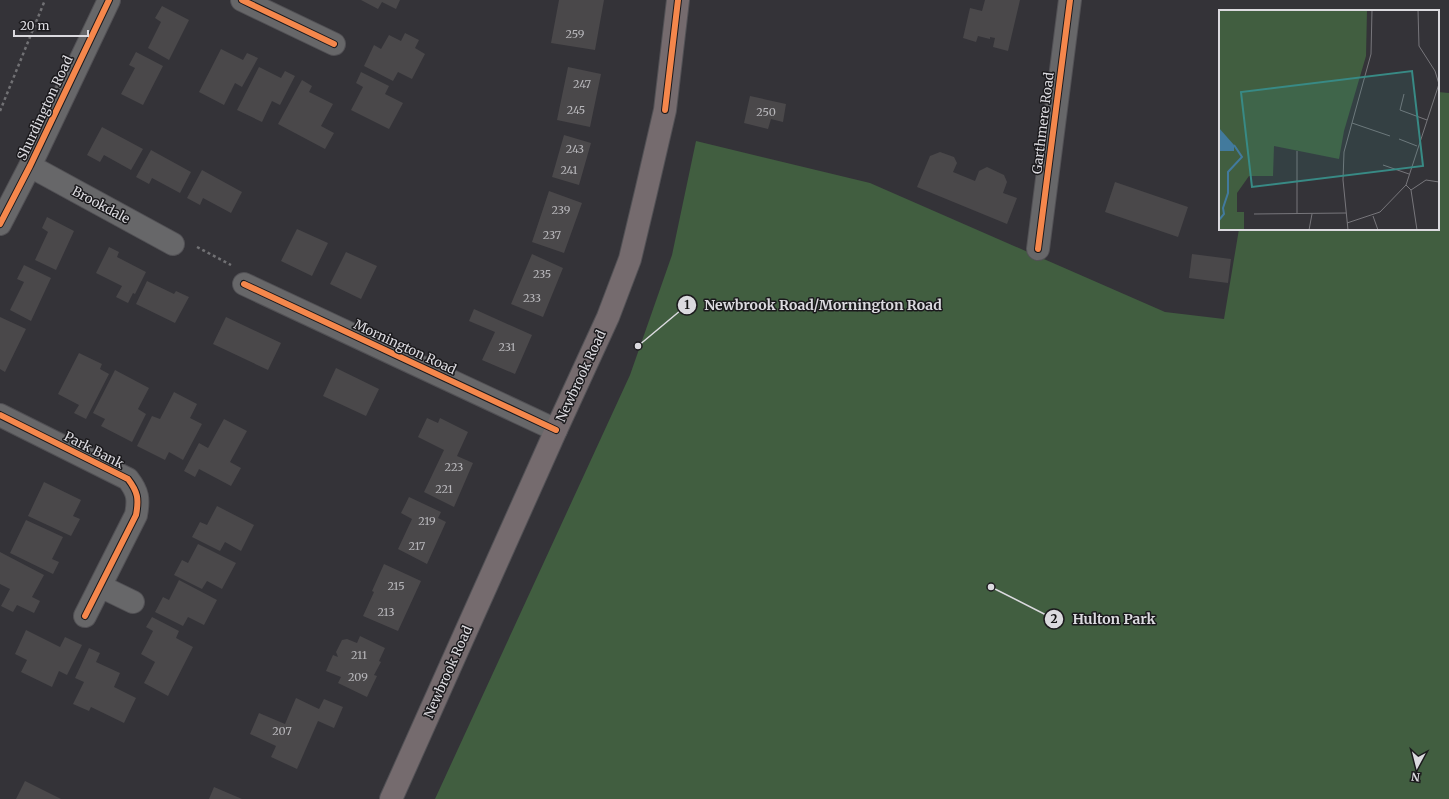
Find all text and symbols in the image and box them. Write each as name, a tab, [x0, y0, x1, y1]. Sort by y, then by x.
inset map	[1219, 10, 1439, 230]
scale bar	[14, 12, 88, 38]
text: 20 m	[20, 18, 49, 33]
house number: 259	[566, 27, 585, 41]
street label: Shurdington Road	[13, 53, 77, 163]
street label: Garthmere Road	[1028, 71, 1058, 175]
house number: 247	[573, 77, 591, 91]
house number: 245	[567, 103, 585, 117]
house number: 250	[756, 105, 776, 119]
house number: 243	[566, 142, 584, 156]
house number: 241	[560, 163, 578, 177]
street label: Brookdale	[69, 183, 133, 227]
house number: 239	[552, 203, 571, 217]
house number: 237	[543, 228, 561, 242]
house number: 235	[533, 267, 551, 281]
house number: 233	[523, 291, 541, 305]
callout: Newbrook Road/Mornington Road	[677, 292, 950, 318]
text: Newbrook Road/Mornington Road	[704, 296, 942, 314]
text: 1	[684, 297, 690, 312]
street label: Mornington Road	[351, 316, 459, 378]
street label: Newbrook Road	[552, 327, 610, 425]
house number: 231	[499, 340, 515, 354]
street label: Park Bank	[61, 428, 127, 473]
house number: 223	[445, 460, 463, 474]
house number: 221	[435, 482, 453, 496]
house number: 219	[418, 514, 436, 528]
house number: 217	[409, 539, 425, 553]
house number: 215	[387, 579, 405, 593]
house number: 213	[377, 605, 395, 619]
callout: Hulton Park	[1044, 606, 1164, 632]
text: Hulton Park	[1072, 610, 1156, 628]
text: 2	[1050, 611, 1058, 626]
street label: Newbrook Road	[420, 623, 476, 721]
house number: 211	[351, 648, 367, 662]
house number: 209	[348, 670, 368, 684]
house number: 207	[272, 724, 292, 738]
north arrow	[1397, 747, 1437, 787]
text: N	[1410, 769, 1421, 784]

